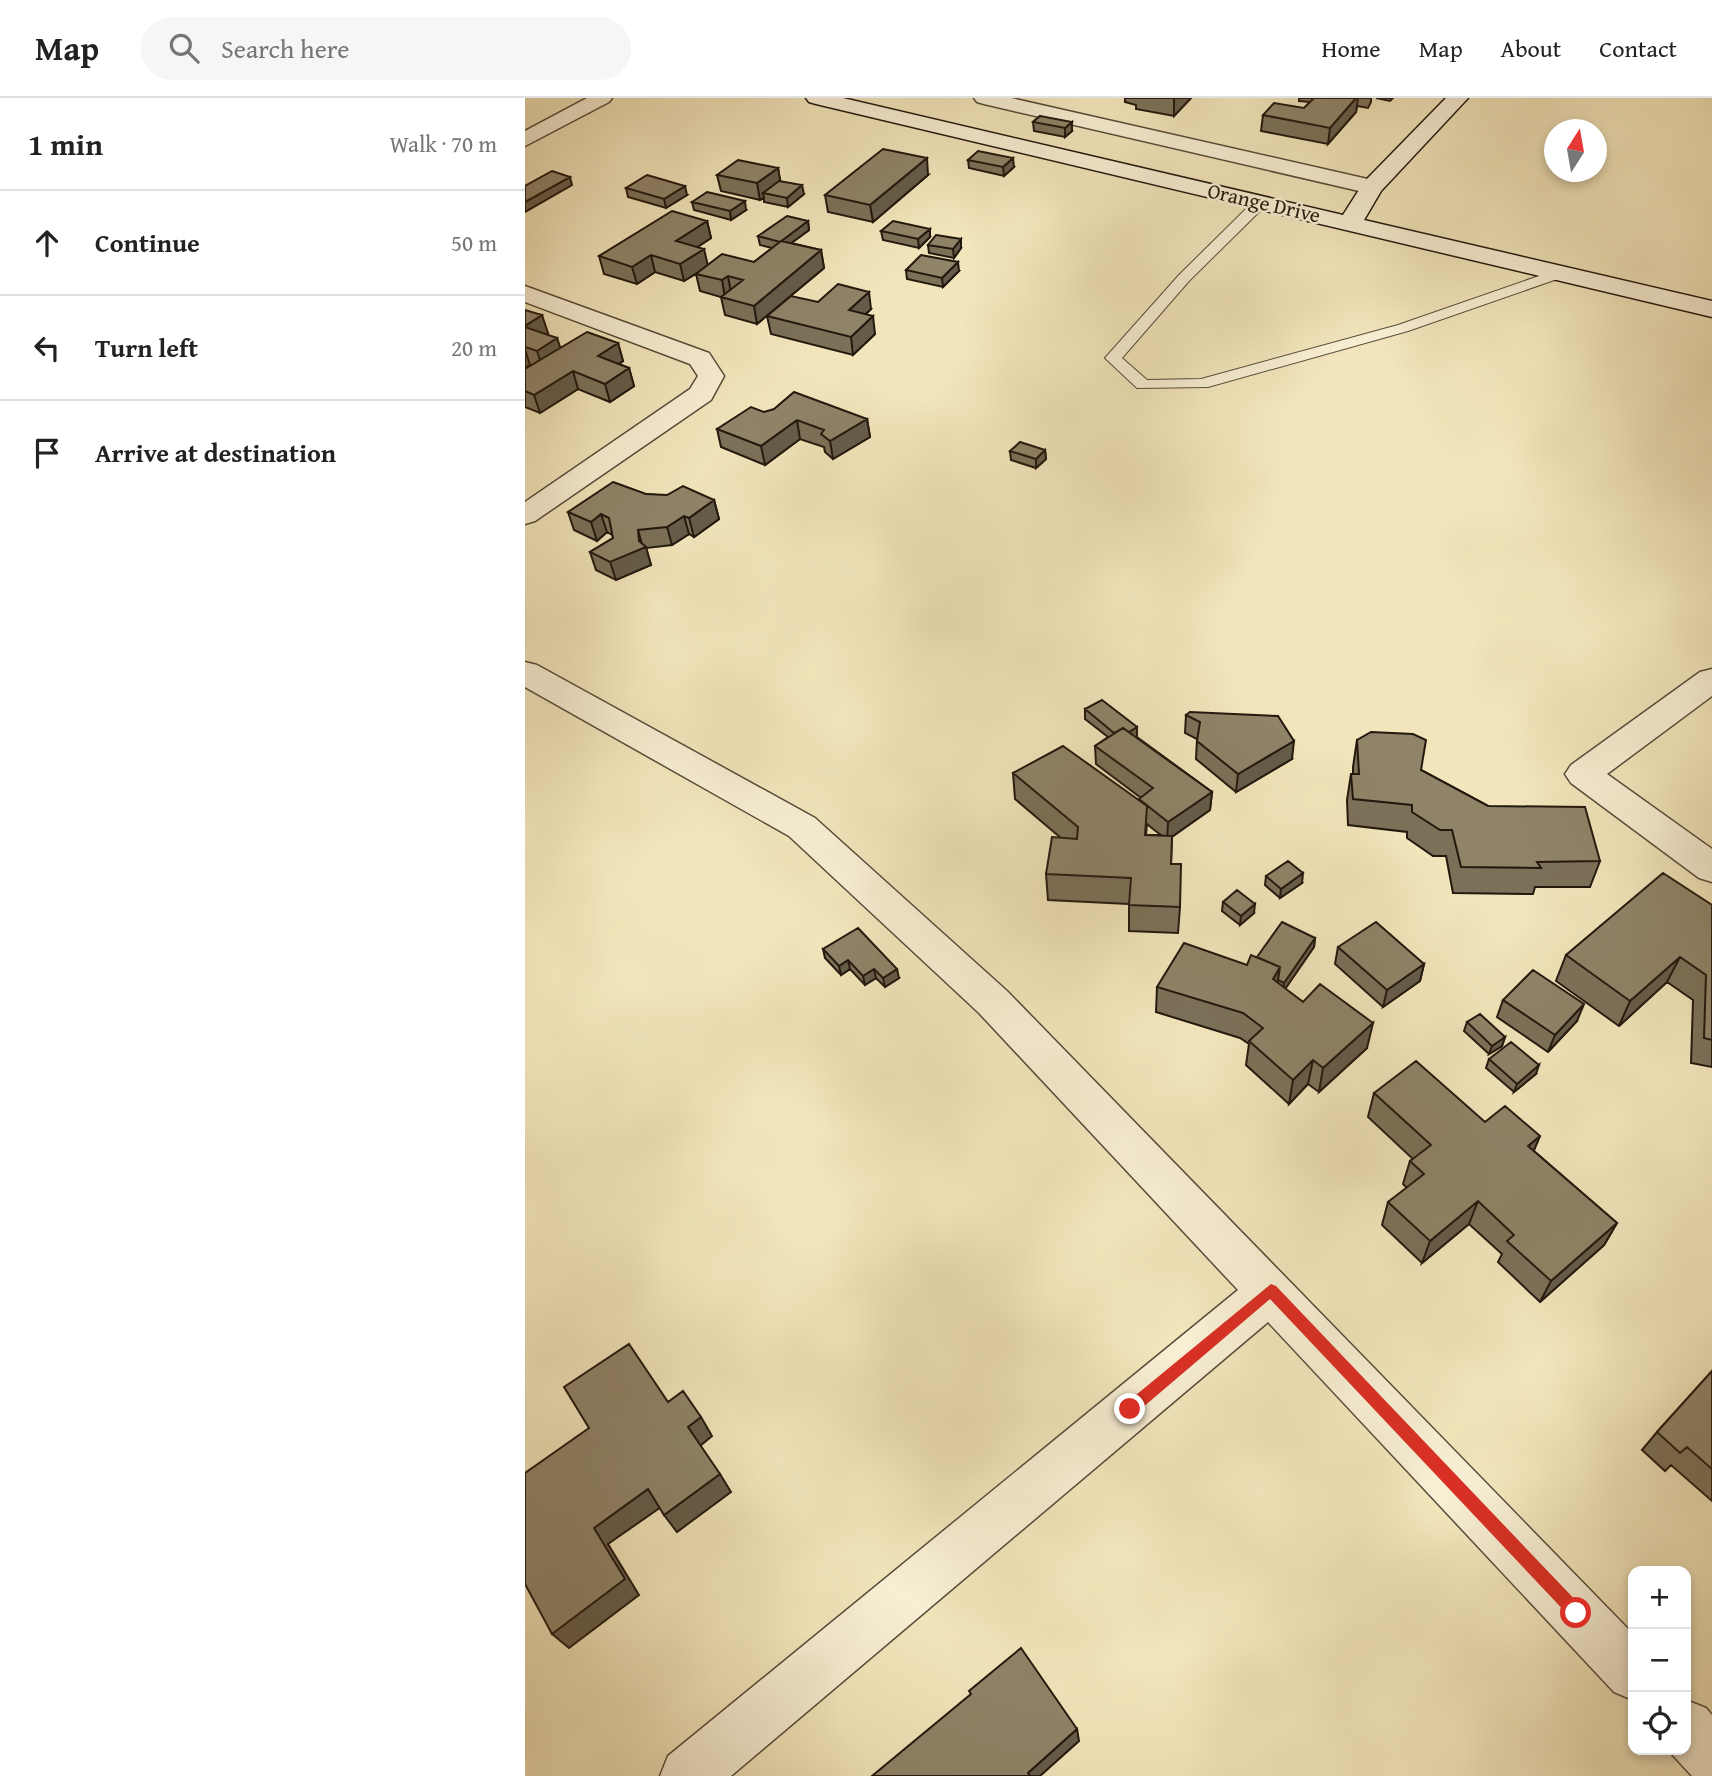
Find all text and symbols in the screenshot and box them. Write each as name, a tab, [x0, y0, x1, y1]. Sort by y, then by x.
search box	[141, 17, 631, 80]
text: Map	[35, 24, 99, 72]
icon: search	[165, 29, 203, 67]
text: Search here	[221, 29, 349, 68]
text: Home	[1322, 31, 1381, 66]
text: Map	[1419, 31, 1463, 66]
text: About	[1501, 31, 1561, 66]
text: Contact	[1599, 31, 1677, 66]
north arrow	[1544, 119, 1607, 182]
text: 1 min	[28, 122, 103, 166]
text: Walk · 70 m	[389, 127, 497, 160]
street label: Orange Drive	[1205, 174, 1324, 231]
text: Continue	[95, 223, 200, 262]
icon: ahead	[28, 224, 66, 262]
text: 50 m	[451, 226, 497, 259]
text: Turn left	[95, 328, 198, 367]
icon: left	[28, 329, 66, 367]
text: 20 m	[451, 331, 497, 364]
text: Arrive at destination	[95, 433, 336, 472]
icon: arrive	[28, 434, 66, 472]
route end	[1114, 1393, 1145, 1424]
map controls	[1628, 1566, 1691, 1755]
button: +	[1628, 1566, 1691, 1629]
route start	[1560, 1597, 1591, 1628]
button: −	[1628, 1629, 1691, 1692]
button: locate	[1628, 1692, 1691, 1755]

